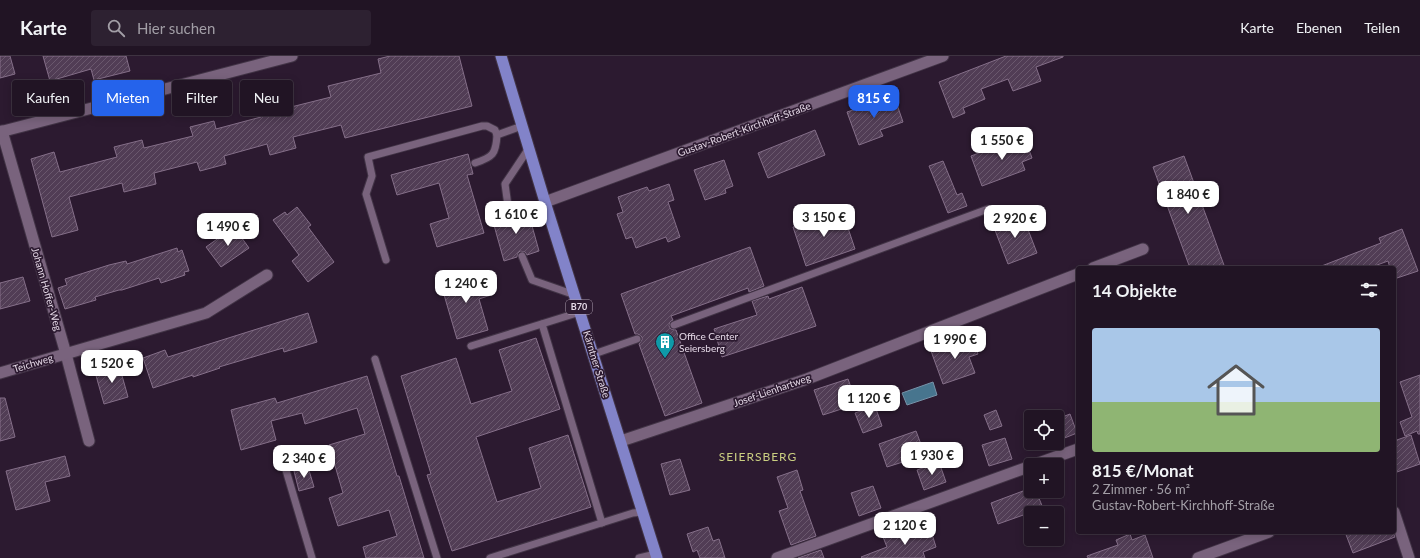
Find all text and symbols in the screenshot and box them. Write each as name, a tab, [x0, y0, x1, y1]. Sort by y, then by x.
search box	[91, 10, 371, 46]
text: Karte	[20, 16, 67, 39]
icon: search	[105, 17, 127, 39]
text: Hier suchen	[137, 19, 215, 37]
text: Karte	[1240, 19, 1274, 36]
text: Ebenen	[1296, 19, 1342, 36]
text: Teilen	[1364, 19, 1400, 36]
chip: Kaufen	[12, 80, 84, 116]
chip: Mieten	[92, 80, 164, 116]
chip: Filter	[172, 80, 232, 116]
chip: Neu	[240, 80, 293, 116]
pin: 815 €	[846, 85, 902, 119]
text: 815 €	[857, 90, 891, 106]
street label: Gustav-Robert-Kirchhoff-Straße	[676, 99, 812, 159]
pin: 1 550 €	[965, 127, 1039, 161]
text: 1 550 €	[980, 132, 1024, 148]
pin: 1 840 €	[1151, 181, 1225, 215]
text: 1 840 €	[1166, 186, 1210, 202]
pin: 1 610 €	[479, 201, 553, 235]
pin: 3 150 €	[787, 204, 861, 238]
pin: 2 920 €	[978, 205, 1052, 239]
text: 1 610 €	[494, 206, 538, 222]
text: 3 150 €	[802, 209, 846, 225]
text: 2 920 €	[993, 210, 1037, 226]
pin: 1 490 €	[191, 213, 265, 247]
text: 1 490 €	[206, 218, 250, 234]
street label: Johann Hoffer-Weg	[29, 246, 65, 332]
pin: 1 240 €	[429, 270, 503, 304]
text: 1 240 €	[444, 275, 488, 291]
icon: filters	[1358, 279, 1380, 301]
text: 14 Objekte	[1092, 280, 1177, 301]
road number: B70	[566, 300, 592, 314]
pin: 1 990 €	[918, 326, 992, 360]
street label: Kärntner Straße	[581, 329, 613, 399]
place label: Office Center Seiersberg	[679, 330, 739, 354]
building icon: Office Center Seiersberg	[654, 331, 676, 359]
text: 1 990 €	[933, 331, 977, 347]
pin: 1 520 €	[75, 350, 149, 384]
street label: Teichweg	[12, 351, 54, 375]
icon: home	[1200, 354, 1272, 426]
text: 1 520 €	[90, 355, 134, 371]
street label: Josef-Lienhartweg	[732, 371, 812, 409]
pin: 1 120 €	[832, 385, 906, 419]
text: 1 120 €	[847, 390, 891, 406]
map controls	[1024, 410, 1064, 546]
button: locate	[1024, 410, 1064, 450]
pin: 1 930 €	[895, 442, 969, 476]
pin: 2 340 €	[267, 445, 341, 479]
text: 1 930 €	[910, 447, 954, 463]
district label: SEIERSBERG	[719, 449, 797, 464]
text: 2 340 €	[282, 450, 326, 466]
button: +	[1024, 458, 1064, 498]
text: 815 €/Monat	[1092, 460, 1193, 481]
text: 2 Zimmer · 56 m²	[1092, 481, 1190, 497]
text: Gustav-Robert-Kirchhoff-Straße	[1092, 497, 1275, 513]
button: −	[1024, 506, 1064, 546]
pin: 2 120 €	[868, 512, 942, 546]
text: 2 120 €	[883, 517, 927, 533]

